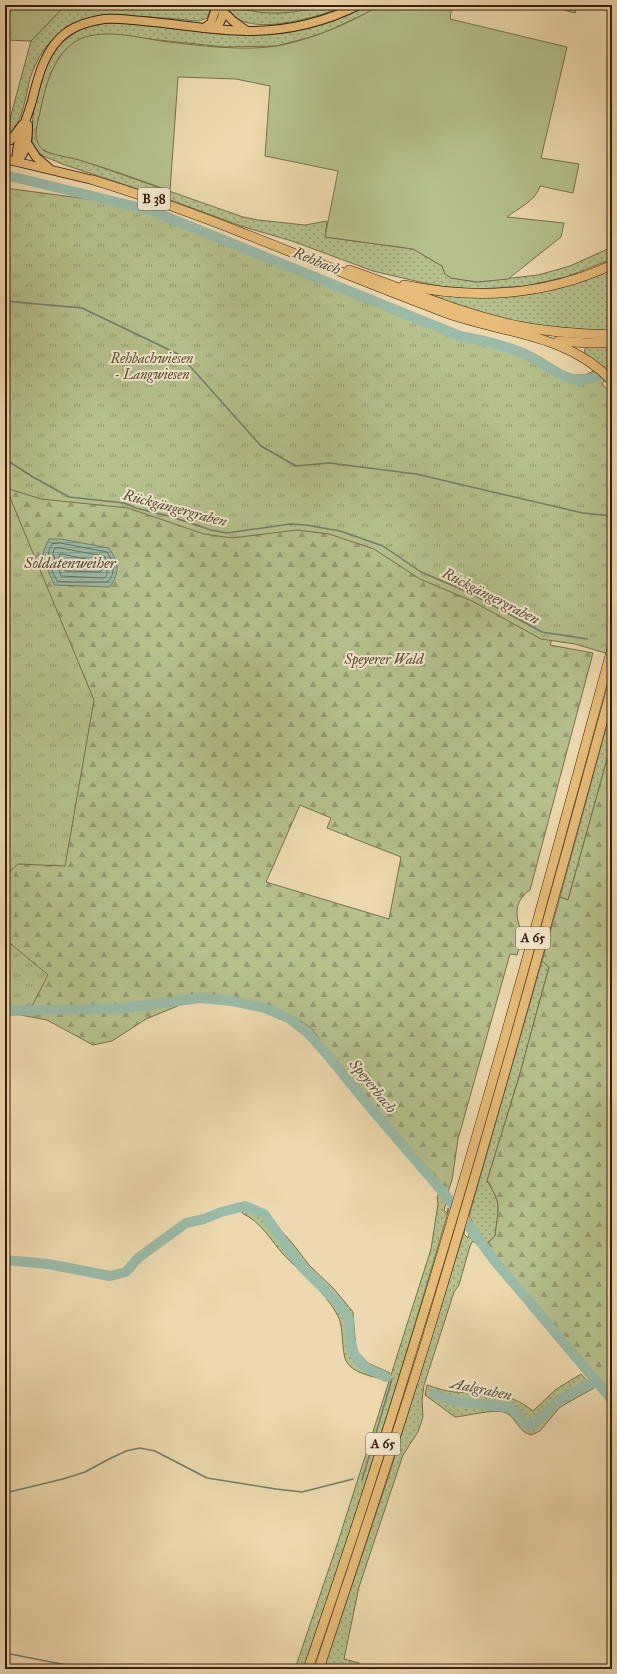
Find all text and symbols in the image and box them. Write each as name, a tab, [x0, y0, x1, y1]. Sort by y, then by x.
road number: B 38	[138, 188, 170, 210]
water label: Rehbach	[290, 243, 344, 279]
park label: Rehbachwiesen - Langwiesen	[110, 350, 194, 383]
water label: Rückgängergraben	[120, 485, 229, 531]
water label: Soldatenweiher	[23, 554, 117, 572]
water label: Rückgängergraben	[438, 563, 543, 628]
park label: Speyerer Wald	[343, 651, 425, 669]
road number: A 65	[516, 927, 550, 949]
water label: Speyerbach	[344, 1055, 401, 1118]
water label: Aalgraben	[447, 1373, 514, 1404]
road number: A 65	[366, 1433, 400, 1455]

